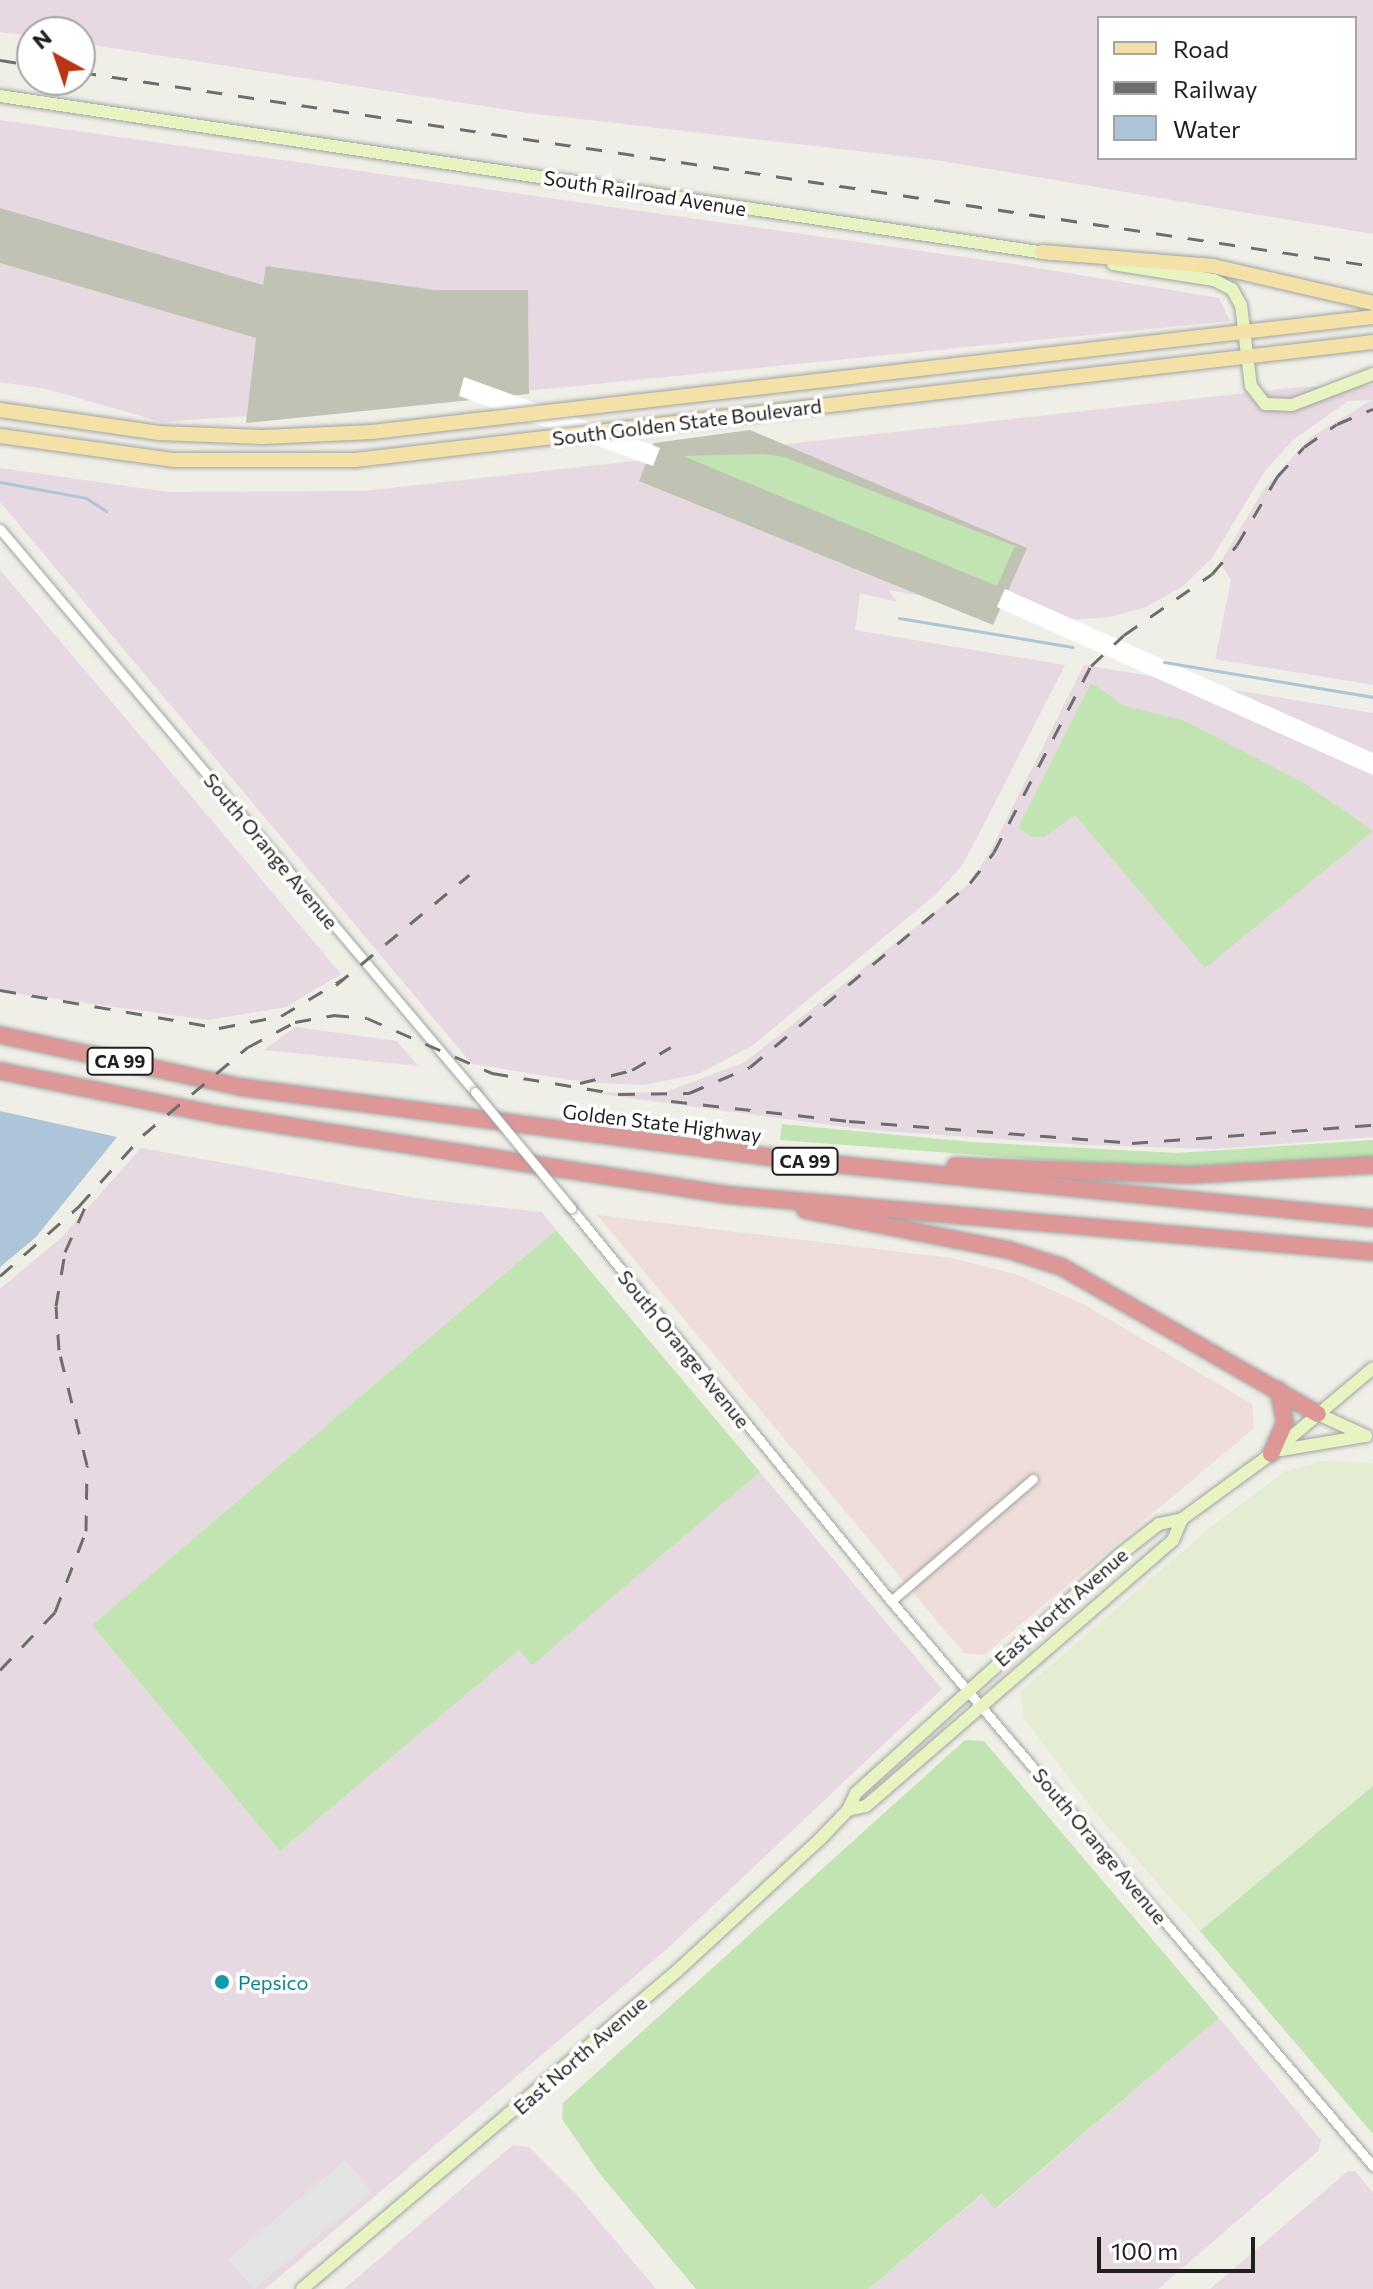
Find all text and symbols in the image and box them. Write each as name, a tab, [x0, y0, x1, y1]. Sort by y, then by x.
north arrow	[16, 16, 96, 96]
legend	[1097, 16, 1357, 160]
text: N	[27, 23, 57, 54]
text: Road	[1173, 34, 1229, 63]
text: Railway	[1173, 74, 1258, 103]
text: Water	[1173, 114, 1241, 143]
street label: South Railroad Avenue	[542, 165, 748, 221]
street label: South Golden State Boulevard	[551, 394, 823, 450]
street label: South Orange Avenue	[199, 768, 343, 934]
road number: CA 99	[86, 1047, 154, 1075]
street label: Golden State Highway	[561, 1099, 763, 1147]
road number: CA 99	[771, 1147, 839, 1175]
street label: South Orange Avenue	[613, 1265, 755, 1433]
street label: East North Avenue	[990, 1543, 1132, 1671]
street label: South Orange Avenue	[1028, 1763, 1172, 1929]
place label: Pepsico	[238, 1970, 308, 1994]
marker: Pepsico	[213, 1973, 231, 1991]
street label: East North Avenue	[509, 1991, 651, 2119]
scale bar	[1101, 2221, 1259, 2271]
text: 100 m	[1111, 2236, 1178, 2265]

